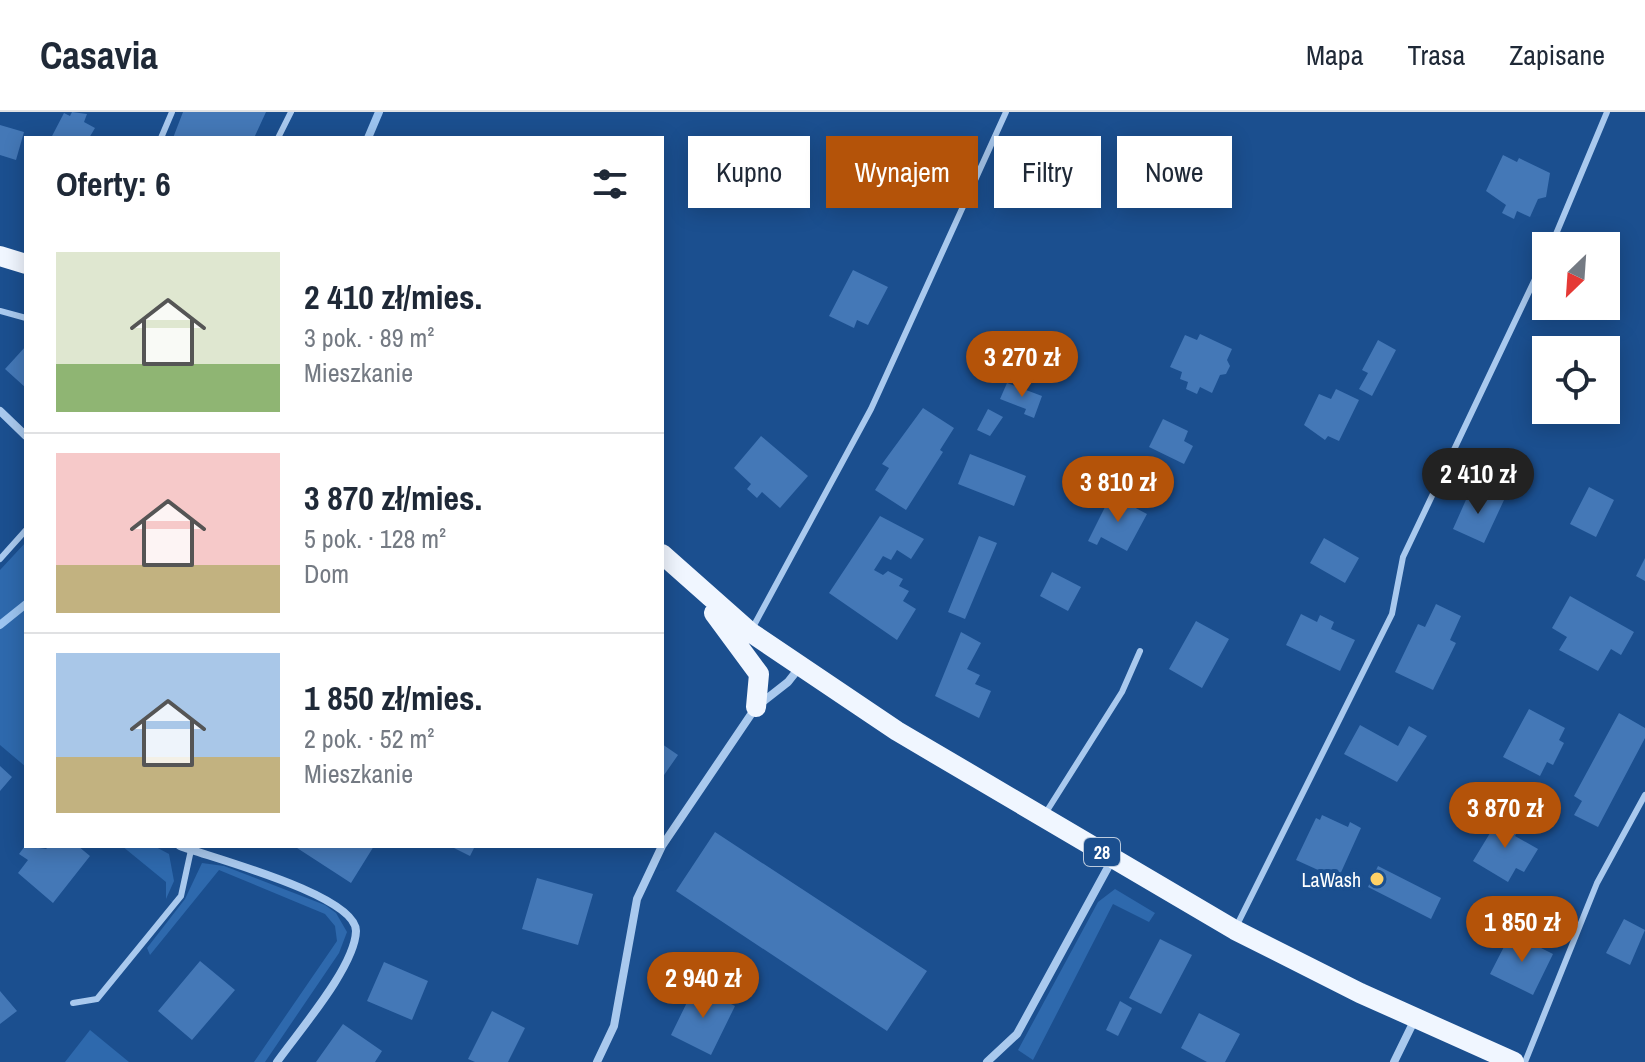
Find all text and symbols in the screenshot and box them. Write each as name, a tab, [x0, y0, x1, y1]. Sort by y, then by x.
text: Casavia	[40, 30, 158, 81]
text: Mapa	[1306, 36, 1363, 74]
text: Trasa	[1407, 36, 1465, 74]
text: Zapisane	[1509, 36, 1605, 74]
chip: Kupno	[688, 136, 810, 208]
chip: Wynajem	[826, 136, 978, 208]
chip: Filtry	[994, 136, 1101, 208]
chip: Nowe	[1117, 136, 1232, 208]
text: Oferty: 6	[56, 161, 171, 207]
icon: filters	[588, 162, 632, 206]
north arrow	[1532, 232, 1620, 320]
map controls	[1532, 232, 1620, 424]
text: 2 410 zł/mies.	[304, 274, 482, 320]
icon: home	[120, 284, 216, 380]
text: 3 pok. · 89 m²	[304, 320, 434, 355]
pin: 3 270 zł	[939, 331, 1105, 399]
button: locate	[1532, 336, 1620, 424]
text: 3 270 zł	[984, 339, 1060, 374]
text: Mieszkanie	[304, 355, 413, 390]
pin: 2 410 zł	[1395, 448, 1561, 516]
pin: 3 810 zł	[1035, 456, 1201, 524]
text: 2 410 zł	[1440, 456, 1516, 491]
text: 3 810 zł	[1080, 464, 1156, 499]
text: 3 870 zł/mies.	[304, 475, 482, 521]
icon: home	[120, 485, 216, 581]
text: 5 pok. · 128 m²	[304, 521, 446, 556]
text: Dom	[304, 556, 349, 591]
text: 1 850 zł/mies.	[304, 675, 482, 721]
icon: home	[120, 685, 216, 781]
text: 2 pok. · 52 m²	[304, 721, 434, 756]
text: Mieszkanie	[304, 756, 413, 791]
pin: 3 870 zł	[1422, 782, 1588, 850]
text: 3 870 zł	[1467, 790, 1543, 825]
road number: 28	[1084, 838, 1120, 866]
place label: LaWash	[1301, 866, 1361, 893]
marker: LaWash	[1368, 870, 1386, 888]
pin: 1 850 zł	[1439, 896, 1605, 964]
text: 1 850 zł	[1484, 904, 1560, 939]
pin: 2 940 zł	[620, 952, 786, 1020]
text: 2 940 zł	[665, 960, 741, 995]

